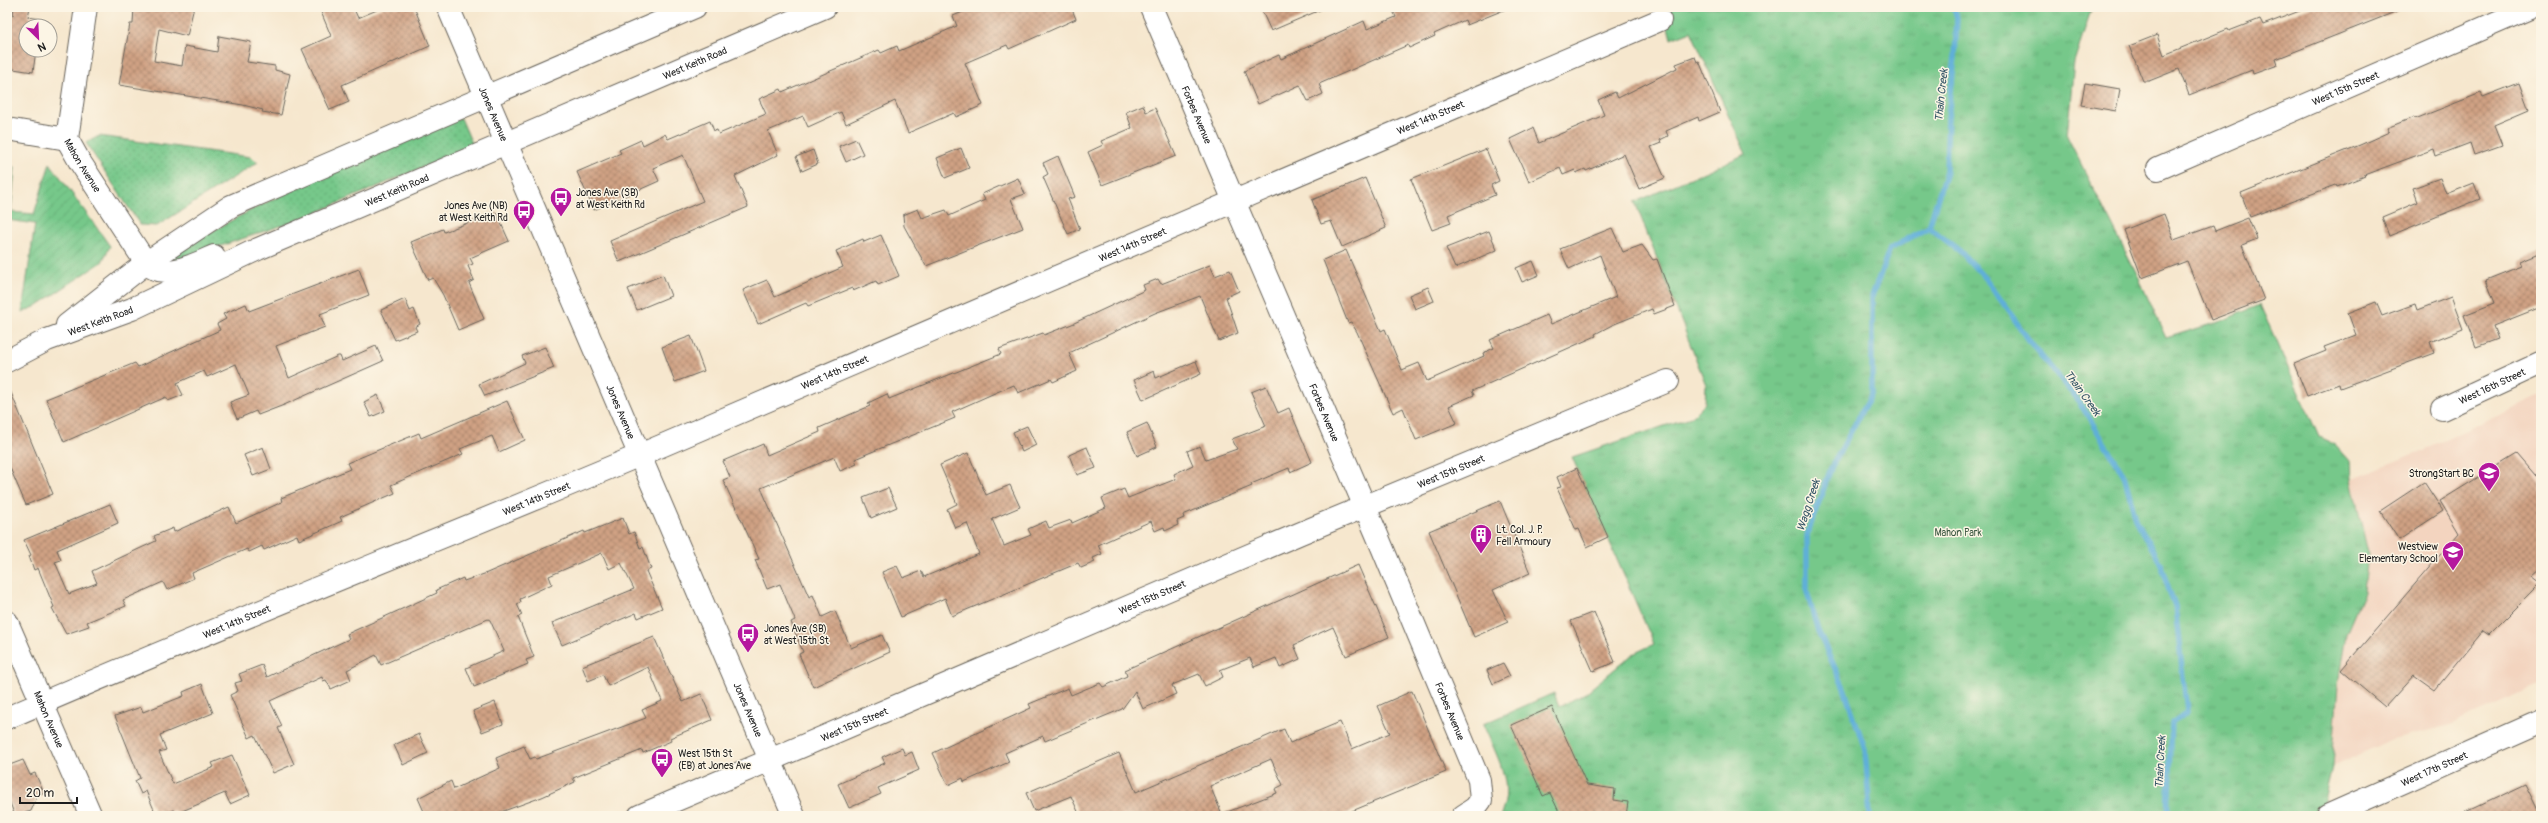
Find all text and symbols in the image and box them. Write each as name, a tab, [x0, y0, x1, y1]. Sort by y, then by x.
north arrow	[18, 18, 58, 58]
text: N	[35, 39, 48, 54]
street label: West Keith Road	[661, 45, 729, 83]
water label: Thain Creek	[1932, 67, 1951, 122]
street label: West 15th Street	[2310, 69, 2382, 109]
street label: Forbes Avenue	[1178, 84, 1214, 146]
street label: Jones Avenue	[476, 85, 510, 143]
street label: West 14th Street	[1395, 98, 1467, 138]
street label: Mahon Avenue	[61, 137, 103, 195]
street label: West Keith Road	[363, 172, 431, 210]
bus stop icon: Jones Ave (SB) at West Keith Rd	[548, 185, 574, 218]
place label: Jones Ave (SB) at West Keith Rd	[576, 187, 645, 211]
bus stop icon: Jones Ave (NB) at West Keith Rd	[511, 198, 537, 231]
place label: Jones Ave (NB) at West Keith Rd	[439, 200, 508, 224]
street label: West 14th Street	[1097, 225, 1169, 265]
street label: West Keith Road	[66, 304, 135, 339]
street label: West 14th Street	[799, 353, 871, 392]
street label: West 16th Street	[2457, 366, 2528, 407]
water label: Thain Creek	[2062, 368, 2104, 420]
street label: Forbes Avenue	[1306, 382, 1341, 444]
street label: Jones Avenue	[603, 383, 637, 441]
street label: West 15th Street	[1416, 452, 1487, 491]
school or university icon: StrongStart BC	[2476, 460, 2502, 493]
place label: StrongStart BC	[2409, 468, 2474, 480]
water label: Wagg Creek	[1794, 476, 1823, 533]
street label: West 14th Street	[501, 480, 573, 519]
building icon: Lt. Col. J. P. Fell Armoury	[1468, 522, 1494, 555]
place label: Lt. Col. J. P. Fell Armoury	[1496, 524, 1551, 548]
park label: Mahon Park	[1934, 527, 1982, 539]
school or university icon: Westview Elementary School	[2440, 539, 2466, 572]
place label: Westview Elementary School	[2359, 541, 2438, 565]
street label: West 15th Street	[1117, 578, 1189, 617]
street label: West 14th Street	[201, 603, 273, 641]
bus stop icon: Jones Ave (SB) at West 15th St	[735, 621, 761, 654]
place label: Jones Ave (SB) at West 15th St	[764, 623, 830, 647]
street label: Jones Avenue	[731, 681, 764, 739]
street label: Forbes Avenue	[1432, 681, 1467, 742]
street label: Mahon Avenue	[31, 690, 66, 750]
street label: West 15th Street	[819, 705, 891, 745]
water label: Thain Creek	[2153, 734, 2168, 789]
bus stop icon: West 15th St (EB) at Jones Ave	[649, 746, 675, 779]
place label: West 15th St (EB) at Jones Ave	[678, 748, 751, 772]
street label: West 17th Street	[2399, 749, 2470, 789]
scale bar	[20, 779, 77, 805]
text: 20 m	[26, 786, 55, 801]

